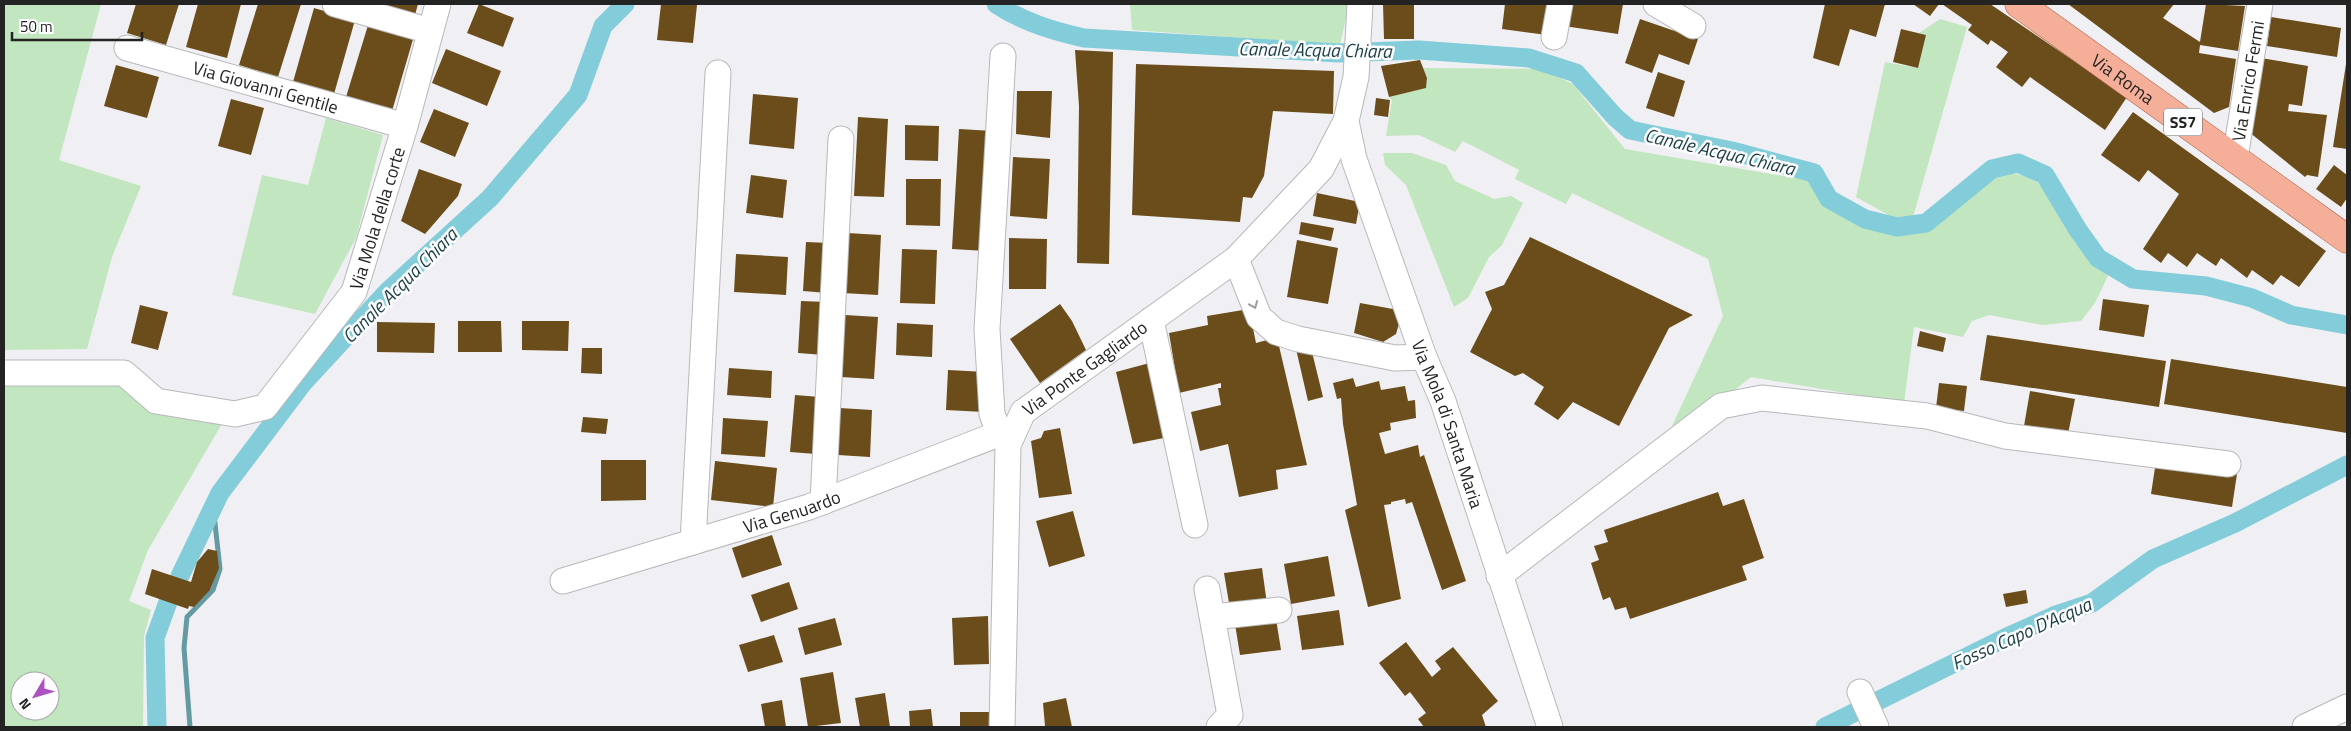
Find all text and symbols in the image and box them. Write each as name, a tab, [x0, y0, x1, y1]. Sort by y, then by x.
scale bar	[12, 10, 142, 42]
text: 50 m	[20, 15, 53, 38]
street label: Via Enrico Fermi	[2224, 19, 2271, 143]
water label: Canale Acqua Chiara	[1238, 33, 1393, 65]
street label: Via Roma	[2086, 47, 2160, 110]
street label: Via Giovanni Gentile	[190, 54, 342, 120]
road number: SS7	[2164, 108, 2202, 136]
water label: Canale Acqua Chiara	[1642, 120, 1799, 183]
street label: Via Mola della corte	[342, 143, 411, 293]
water label: Canale Acqua Chiara	[335, 220, 464, 349]
one-way arrow	[1248, 300, 1258, 308]
street label: Via Ponte Gagliardo	[1016, 314, 1153, 422]
street label: Via Mola di Santa Maria	[1405, 336, 1491, 512]
street label: Via Genuardo	[740, 483, 844, 540]
water label: Fosso Capo D'Acqua	[1947, 589, 2097, 677]
north arrow	[10, 671, 60, 721]
text: N	[13, 694, 36, 715]

